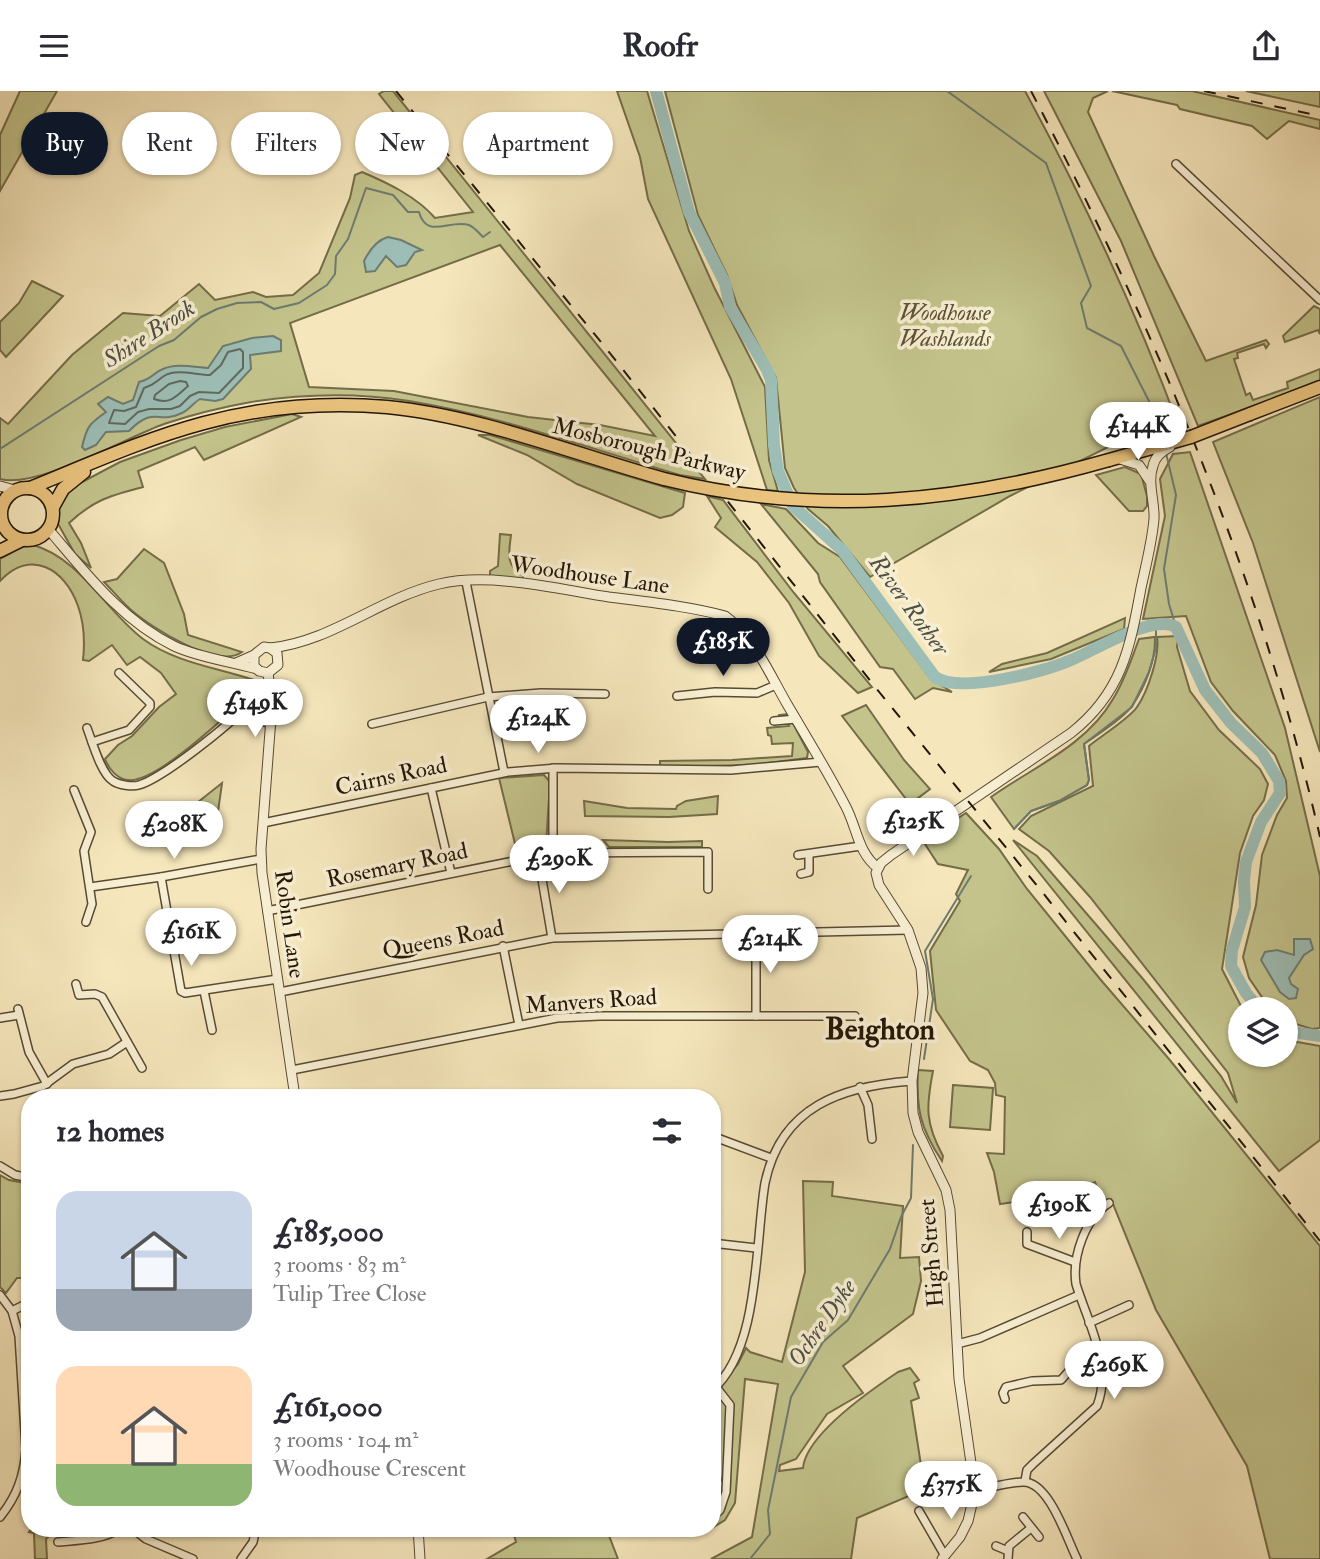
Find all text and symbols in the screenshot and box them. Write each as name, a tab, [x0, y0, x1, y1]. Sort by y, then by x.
text: Roofr	[622, 26, 698, 66]
icon: menu	[35, 27, 73, 65]
icon: share	[1247, 27, 1285, 65]
chip: Buy	[21, 112, 108, 175]
chip: Rent	[122, 112, 217, 175]
chip: Filters	[231, 112, 341, 175]
chip: New	[355, 112, 449, 175]
chip: Apartment	[463, 112, 613, 175]
water label: Shire Brook	[96, 293, 201, 376]
park label: Woodhouse Washlands	[899, 298, 991, 353]
pin: £144K	[1089, 403, 1187, 462]
text: £144K	[1106, 410, 1170, 439]
street label: Mosborough Parkway	[549, 411, 749, 487]
water label: River Rother	[861, 548, 957, 662]
street label: Woodhouse Lane	[508, 549, 672, 601]
pin: £185K	[674, 619, 772, 678]
text: £185K	[693, 626, 753, 655]
pin: £149K	[206, 679, 304, 739]
text: £149K	[223, 687, 287, 716]
pin: £124K	[489, 695, 587, 755]
text: £124K	[506, 703, 570, 732]
street label: Cairns Road	[332, 750, 450, 802]
pin: £125K	[864, 799, 962, 858]
pin: £208K	[125, 801, 223, 861]
text: £125K	[882, 806, 944, 835]
text: £208K	[141, 809, 207, 838]
pin: £290K	[510, 835, 608, 895]
street label: Rosemary Road	[324, 836, 470, 894]
text: £290K	[526, 843, 592, 872]
street label: Robin Lane	[268, 868, 312, 980]
pin: £161K	[142, 909, 240, 968]
street label: Queens Road	[380, 913, 506, 965]
pin: £214K	[721, 915, 819, 975]
text: £161K	[161, 916, 221, 945]
text: £214K	[738, 923, 802, 952]
street label: Manvers Road	[524, 982, 658, 1020]
map controls	[1228, 997, 1298, 1067]
button: layers	[1228, 997, 1298, 1067]
district label: Beighton	[825, 1011, 936, 1048]
icon: filters	[648, 1112, 686, 1150]
text: 12 homes	[56, 1113, 164, 1150]
pin: £190K	[1010, 1181, 1108, 1241]
text: £190K	[1027, 1189, 1091, 1218]
street label: High Street	[912, 1198, 950, 1308]
text: £185,000	[273, 1213, 384, 1250]
icon: home	[112, 1219, 196, 1303]
text: 3 rooms · 83 m²	[273, 1250, 406, 1279]
water label: Ochre Dyke	[781, 1272, 864, 1373]
text: Tulip Tree Close	[273, 1279, 426, 1308]
pin: £269K	[1065, 1341, 1163, 1401]
text: £269K	[1081, 1349, 1147, 1378]
text: £161,000	[273, 1388, 383, 1425]
icon: home	[112, 1394, 196, 1478]
text: 3 rooms · 104 m²	[273, 1425, 419, 1454]
text: Woodhouse Crescent	[273, 1454, 466, 1483]
pin: £375K	[902, 1461, 1000, 1521]
text: £375K	[920, 1469, 982, 1498]

